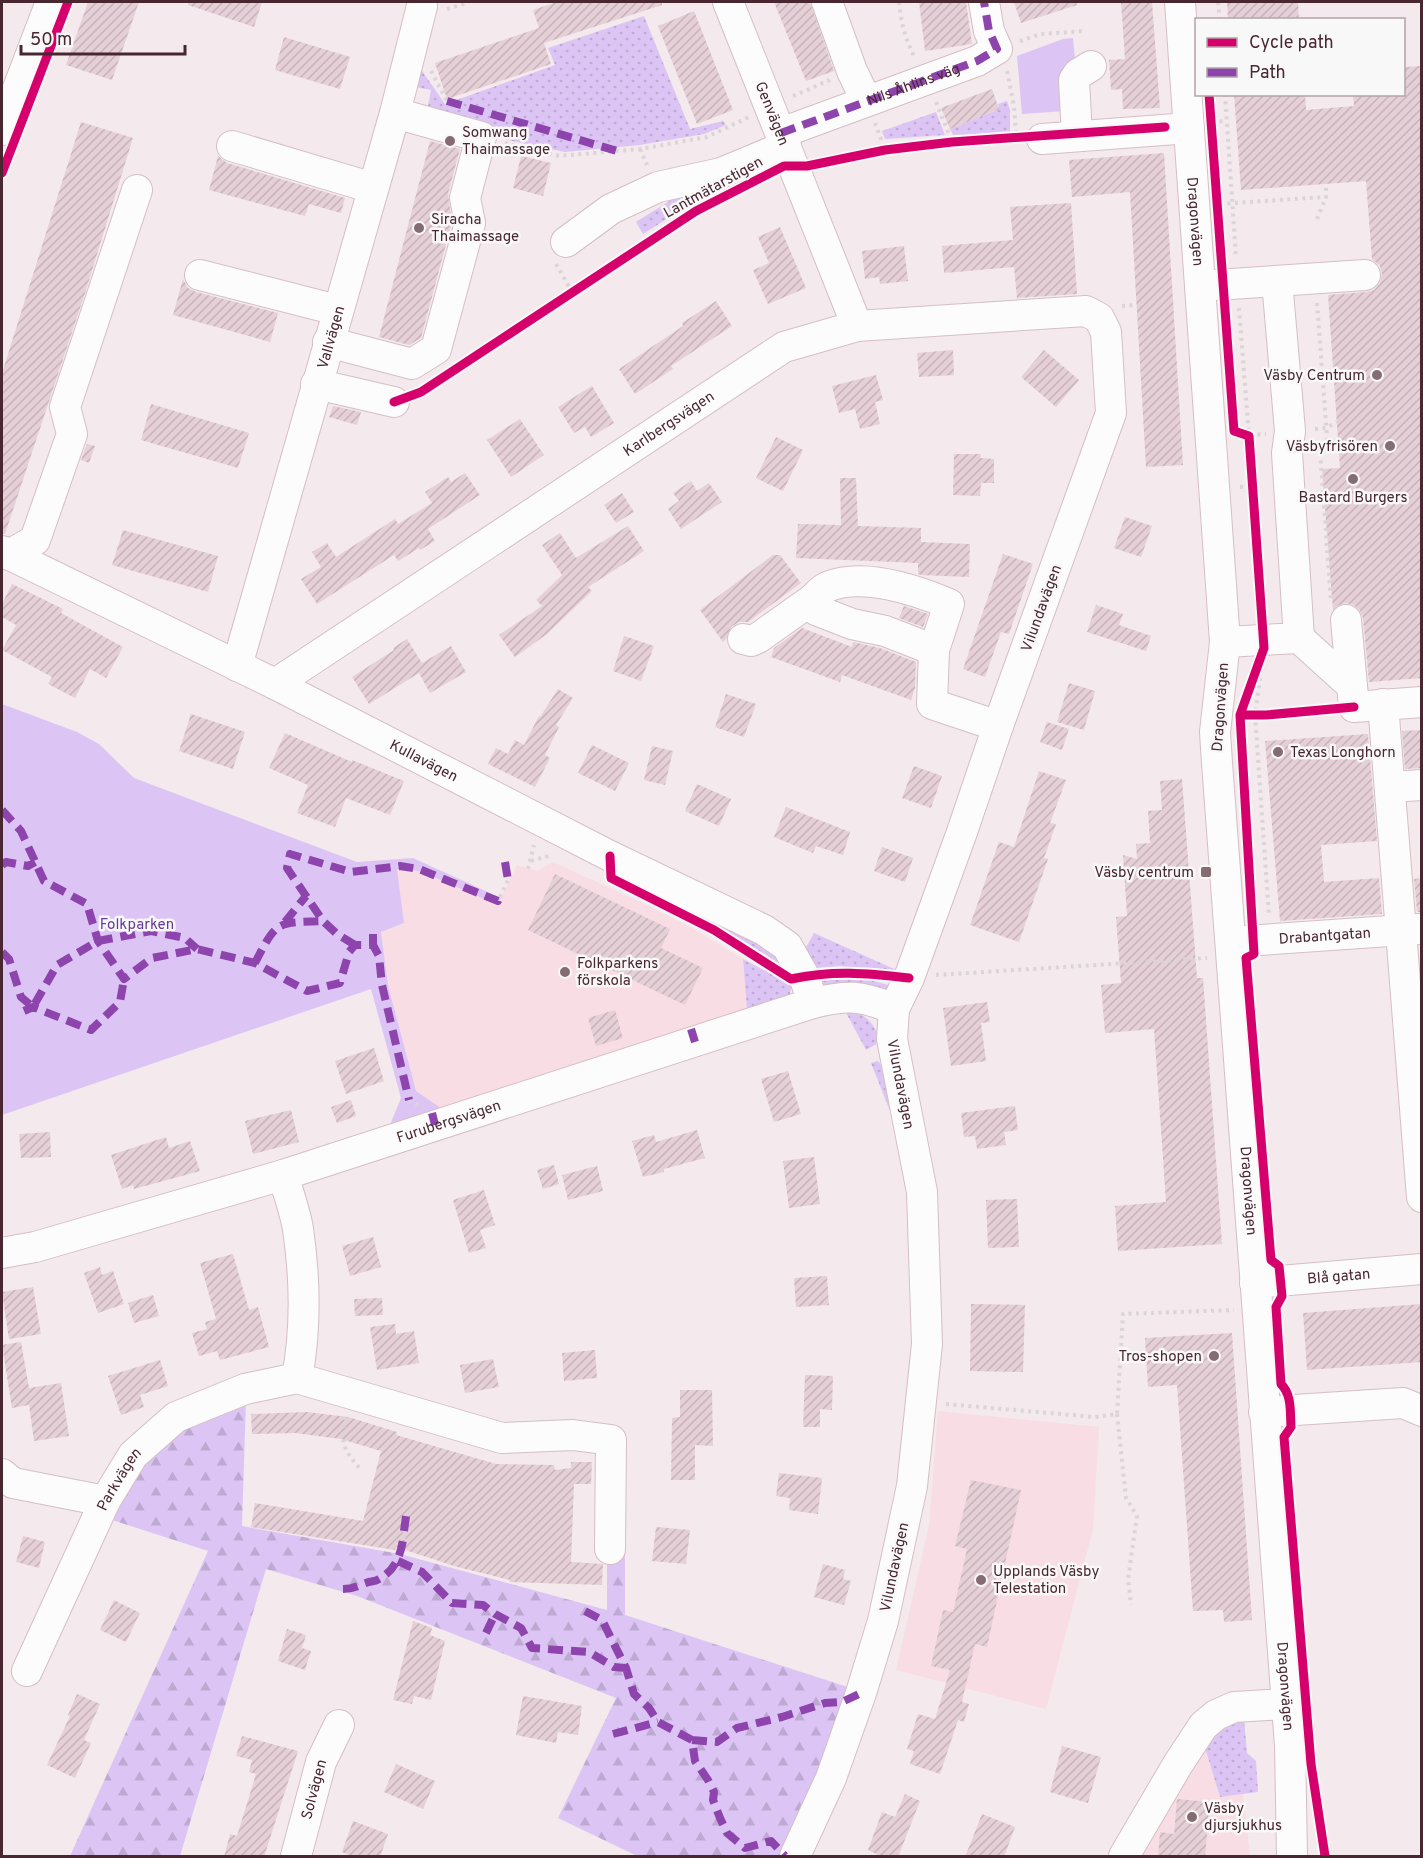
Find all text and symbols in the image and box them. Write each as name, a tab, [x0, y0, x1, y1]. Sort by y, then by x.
scale bar	[21, 18, 184, 56]
legend	[1195, 18, 1405, 96]
text: 50 m	[30, 29, 72, 52]
text: Cycle path	[1249, 32, 1334, 55]
street label: Nils Åhlins väg	[865, 60, 963, 112]
text: Path	[1249, 62, 1286, 85]
street label: Genvägen	[750, 79, 792, 149]
place label: Somwang Thaimassage	[462, 124, 550, 160]
marker: Somwang Thaimassage	[443, 134, 457, 148]
street label: Lantmätarstigen	[661, 153, 767, 223]
street label: Dragonvägen	[1181, 176, 1207, 267]
place label: Siracha Thaimassage	[431, 211, 519, 247]
marker: Siracha Thaimassage	[412, 221, 426, 235]
street label: Vallvägen	[314, 304, 350, 371]
place label: Väsby Centrum	[1263, 367, 1365, 386]
marker: Väsby Centrum	[1370, 368, 1384, 382]
street label: Karlbergsvägen	[620, 388, 719, 462]
place label: Väsbyfrisören	[1286, 438, 1378, 457]
marker: Väsbyfrisören	[1383, 439, 1397, 453]
marker: Bastard Burgers	[1346, 472, 1360, 486]
place label: Bastard Burgers	[1299, 489, 1407, 508]
street label: Vilundavägen	[1018, 562, 1067, 655]
street label: Dragonvägen	[1209, 662, 1234, 752]
street label: Kullavägen	[386, 736, 461, 787]
place label: Texas Longhorn	[1290, 744, 1396, 763]
marker: Texas Longhorn	[1271, 745, 1285, 759]
place label: Väsby centrum	[1094, 864, 1194, 883]
marker: Väsby centrum	[1199, 865, 1213, 879]
park label: Folkparken	[100, 916, 174, 935]
street label: Drabantgatan	[1278, 924, 1372, 950]
place label: Folkparkens förskola	[577, 955, 658, 991]
marker: Folkparkens förskola	[558, 965, 572, 979]
street label: Vilundavägen	[881, 1038, 917, 1131]
street label: Furubergsvägen	[395, 1097, 504, 1148]
street label: Dragonvägen	[1234, 1145, 1260, 1236]
street label: Blå gatan	[1306, 1265, 1371, 1290]
place label: Tros-shopen	[1118, 1348, 1202, 1367]
marker: Tros-shopen	[1207, 1349, 1221, 1363]
street label: Parkvägen	[94, 1444, 146, 1514]
street label: Vilundavägen	[877, 1521, 914, 1614]
place label: Upplands Väsby Telestation	[993, 1563, 1099, 1599]
marker: Upplands Väsby Telestation	[974, 1573, 988, 1587]
street label: Dragonvägen	[1271, 1641, 1297, 1732]
street label: Solvägen	[298, 1758, 332, 1822]
place label: Väsby djursjukhus	[1204, 1800, 1282, 1836]
marker: Väsby djursjukhus	[1185, 1810, 1199, 1824]

